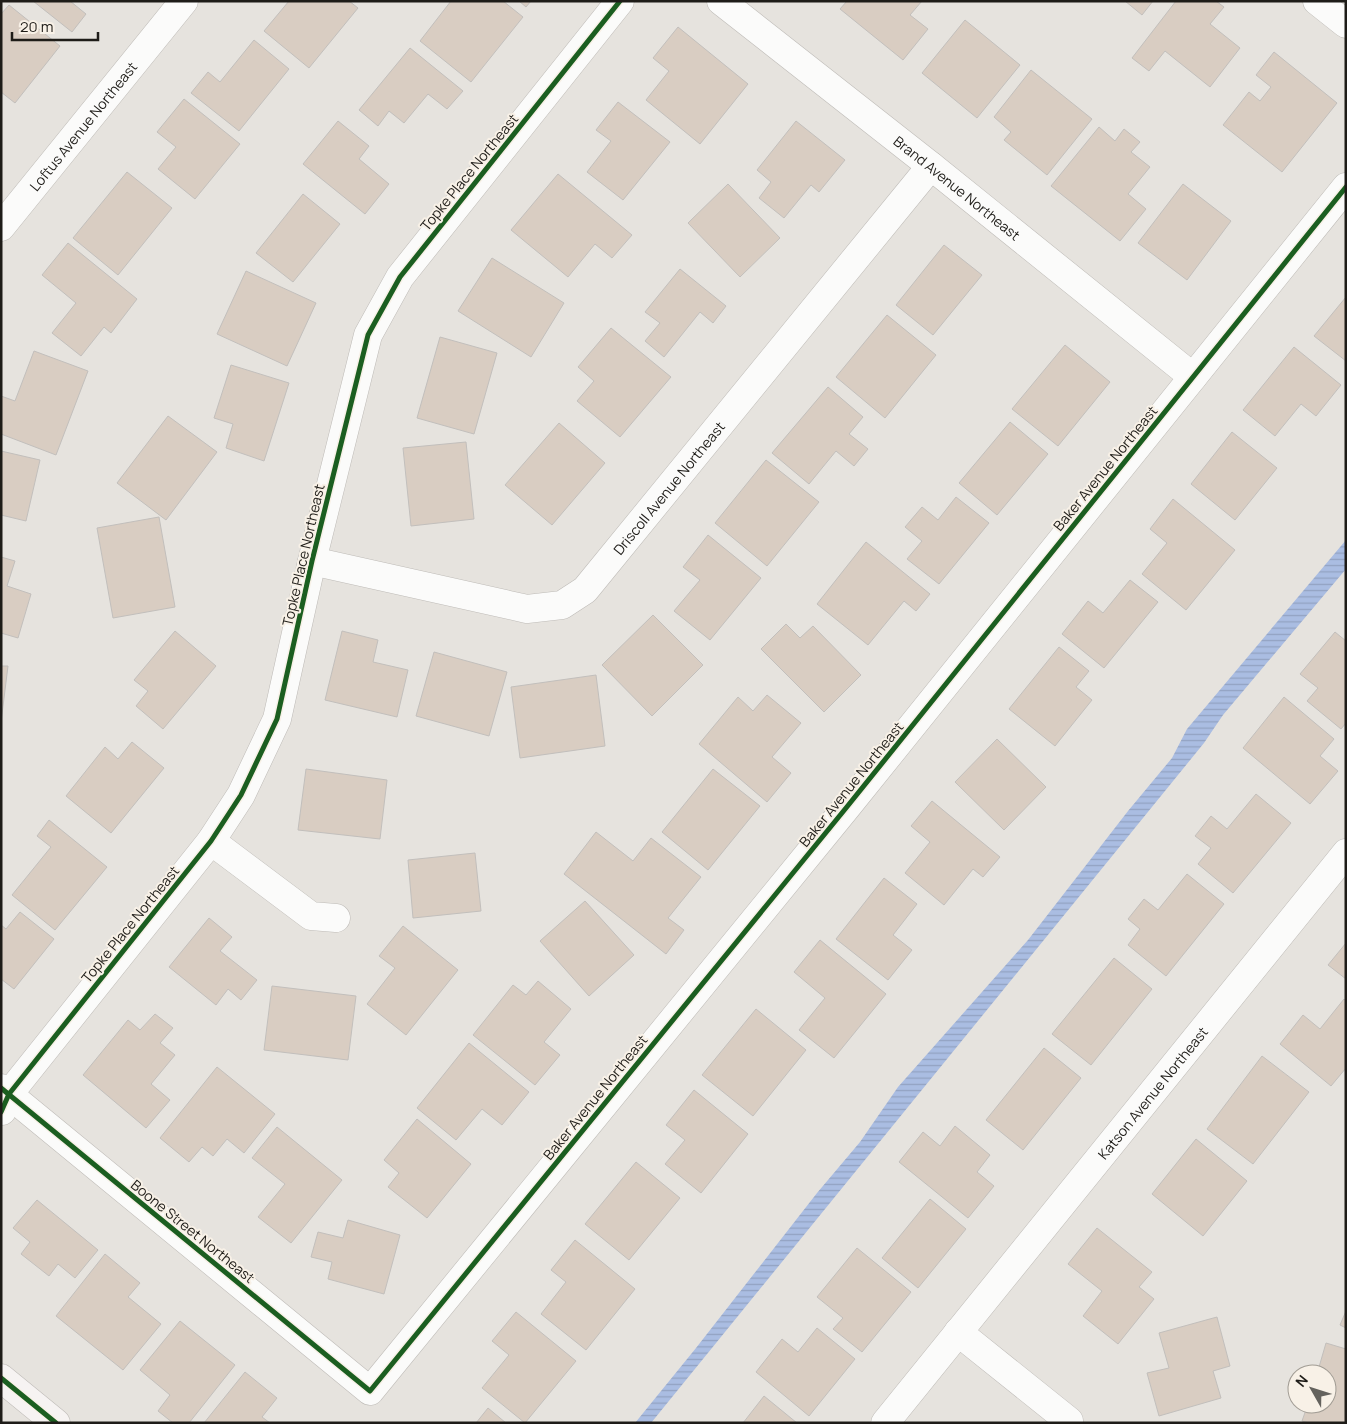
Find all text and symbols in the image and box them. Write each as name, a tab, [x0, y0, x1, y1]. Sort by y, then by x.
scale bar	[12, 10, 99, 42]
text: 20 m	[20, 16, 53, 37]
street label: Loftus Avenue Northeast	[25, 57, 141, 195]
street label: Topke Place Northeast	[416, 109, 522, 234]
street label: Brand Avenue Northeast	[890, 131, 1025, 244]
street label: Baker Avenue Northeast	[1049, 401, 1162, 534]
street label: Driscoll Avenue Northeast	[608, 417, 729, 558]
street label: Topke Place Northeast	[277, 482, 329, 628]
street label: Baker Avenue Northeast	[795, 717, 908, 850]
street label: Topke Place Northeast	[77, 861, 183, 986]
street label: Katson Avenue Northeast	[1093, 1022, 1212, 1163]
street label: Baker Avenue Northeast	[539, 1030, 652, 1163]
street label: Boone Street Northeast	[127, 1175, 259, 1287]
north arrow	[1287, 1364, 1337, 1414]
text: N	[1291, 1371, 1312, 1390]

